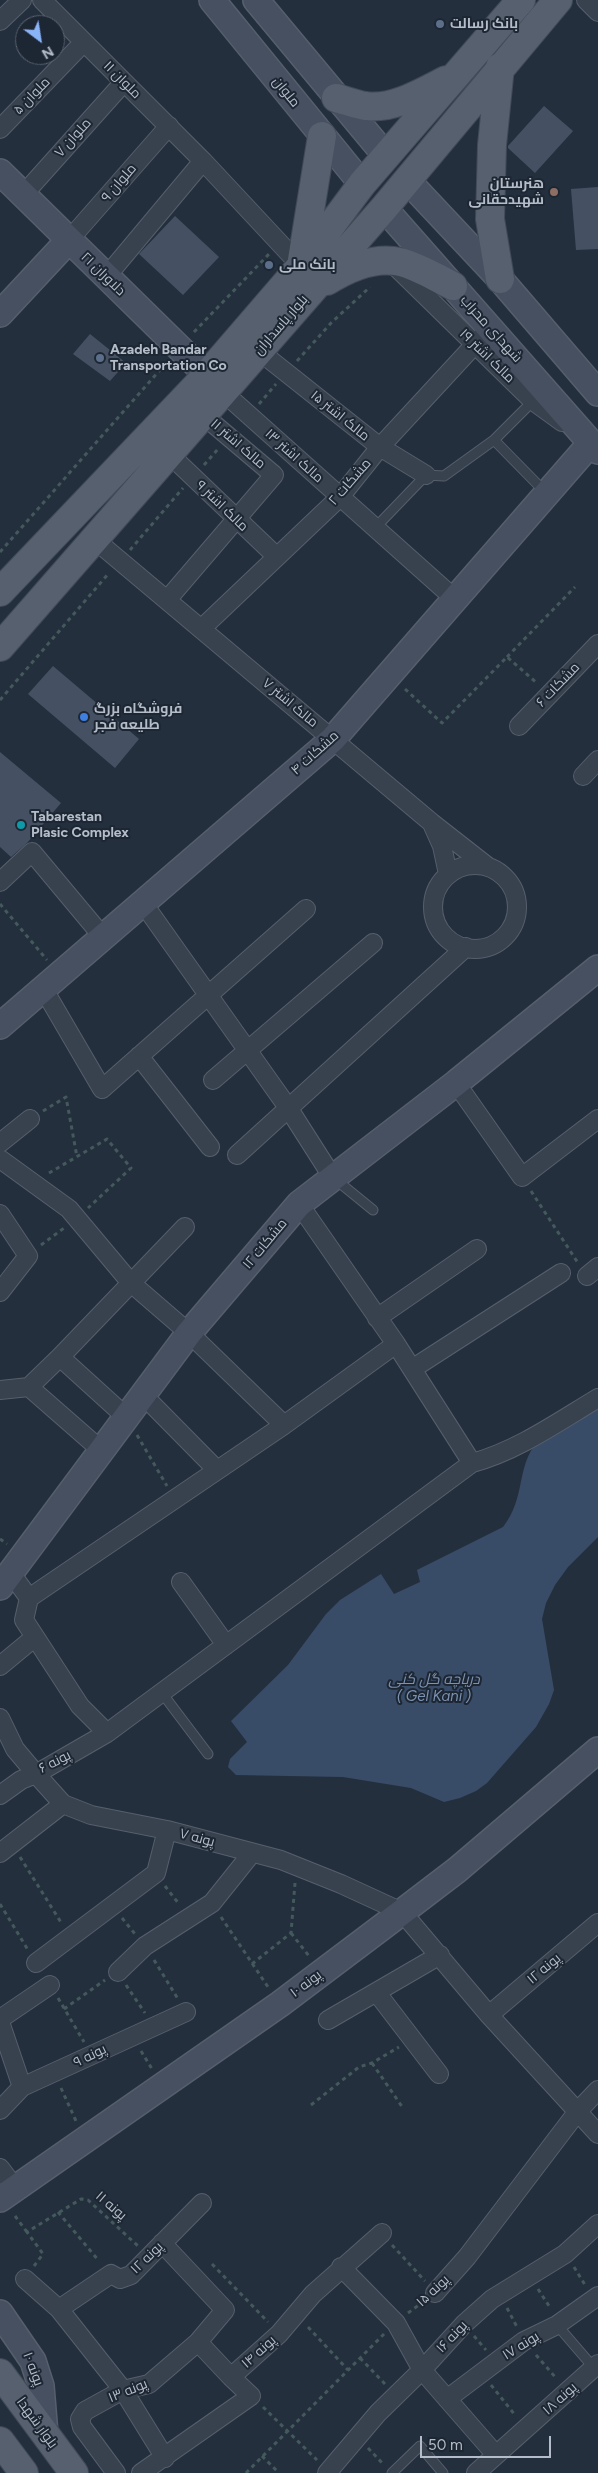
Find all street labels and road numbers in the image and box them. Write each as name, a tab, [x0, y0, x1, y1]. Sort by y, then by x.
street label: ملوان ۱۱	[100, 58, 144, 102]
street label: ملوان	[269, 73, 303, 111]
street label: ملوان ۵	[10, 74, 54, 118]
street label: ملوان ۷	[51, 115, 95, 161]
street label: ملوان ۹	[98, 160, 140, 206]
street label: دلاوران ۲۱	[77, 249, 129, 299]
street label: بلوار پاسداران	[250, 291, 312, 359]
street label: شهدای محراب	[456, 292, 526, 366]
street label: مالک اشتر ۱۹	[456, 325, 518, 387]
street label: مالک اشتر ۱۵	[307, 387, 373, 445]
street label: مالک اشتر ۱۱	[207, 415, 269, 473]
street label: مالک اشتر ۱۳	[261, 425, 327, 487]
street label: مشکات ۲	[325, 455, 375, 509]
street label: مالک اشتر ۹	[192, 477, 252, 535]
street label: مشکات ۶	[533, 659, 583, 711]
street label: مالک اشتر ۷	[259, 675, 321, 731]
street label: مشکات ۴	[288, 727, 342, 779]
street label: مشکات ۱۲	[239, 1215, 291, 1273]
street label: پونه ۶	[36, 1747, 74, 1777]
street label: پونه ۷	[178, 1825, 216, 1851]
street label: پونه ۱۲	[524, 1950, 564, 1988]
street label: پونه ۱۰	[287, 1967, 325, 2001]
street label: پونه ۹	[71, 2041, 109, 2071]
street label: پونه ۱۱	[92, 2188, 130, 2224]
street label: پونه ۱۲	[127, 2238, 167, 2278]
street label: پونه ۱۵	[413, 2272, 453, 2310]
street label: پونه ۱۶	[433, 2317, 471, 2357]
street label: پونه ۱۷	[500, 2328, 542, 2364]
street label: پونه ۱۴	[238, 2332, 280, 2372]
street label: پونه ۱۰	[19, 2350, 47, 2388]
street label: پونه ۱۳	[106, 2376, 150, 2406]
street label: پونه ۱۸	[539, 2379, 581, 2419]
street label: بلوار شهدا	[13, 2394, 61, 2452]

